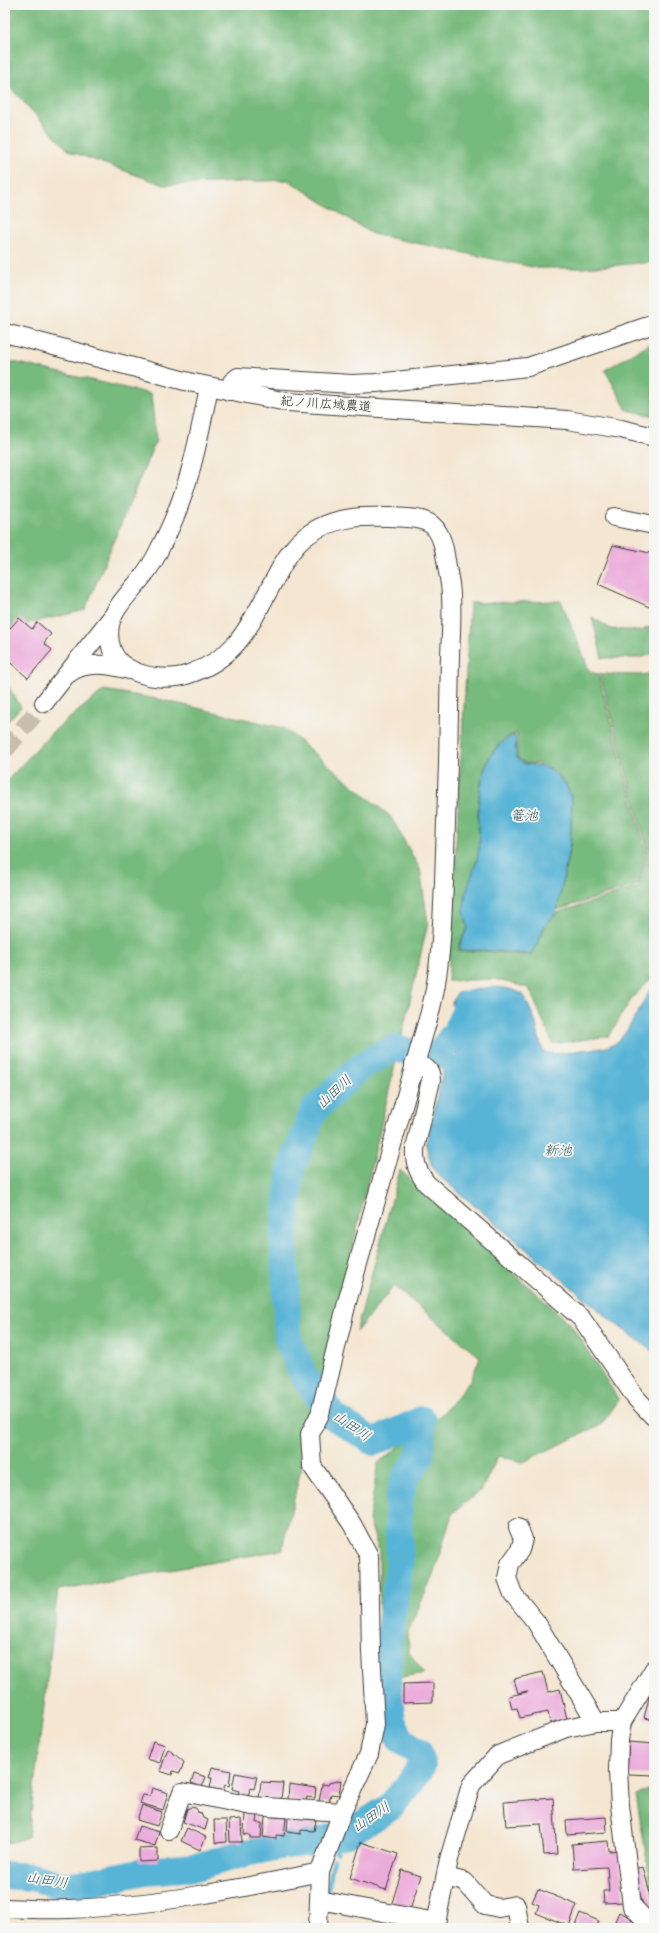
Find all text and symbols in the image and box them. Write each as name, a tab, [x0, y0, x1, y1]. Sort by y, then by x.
street label: 紀ノ川広域農道	[280, 393, 372, 415]
water label: 篭池	[510, 807, 539, 824]
water label: 山田川	[313, 1071, 355, 1113]
water label: 新池	[544, 1142, 573, 1159]
water label: 山田川	[330, 1407, 374, 1445]
water label: 山田川	[349, 1798, 393, 1836]
water label: 山田川	[25, 1868, 69, 1892]

